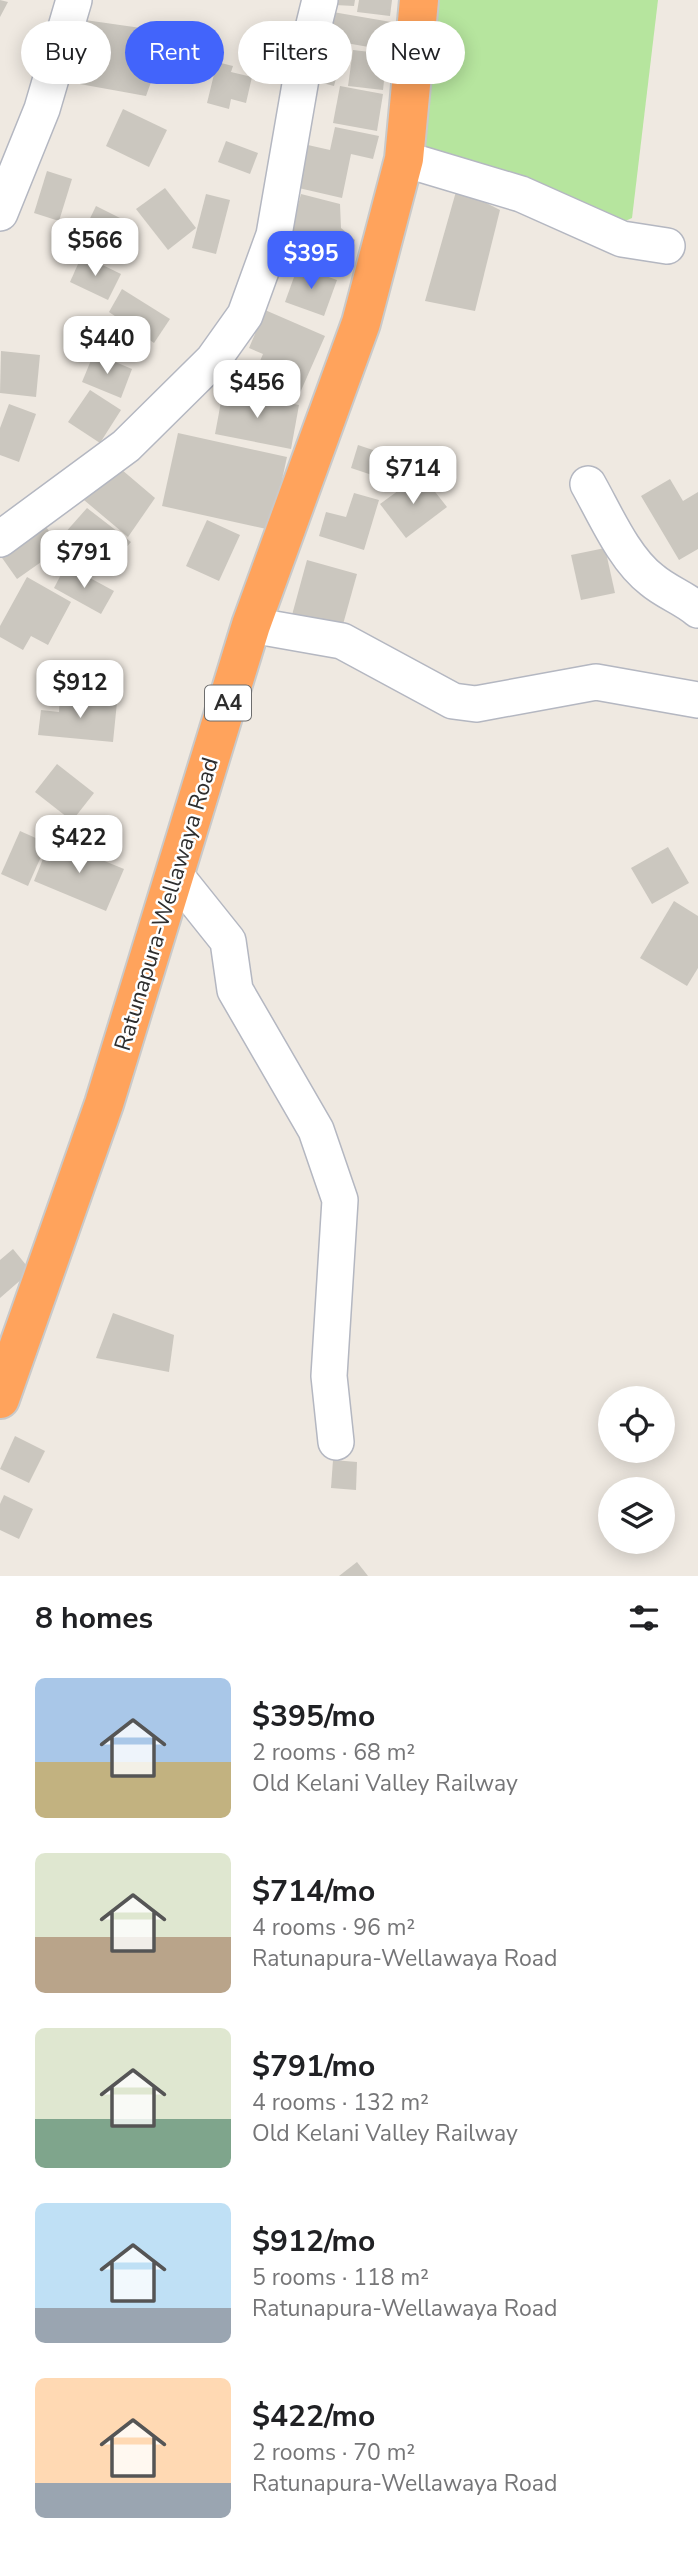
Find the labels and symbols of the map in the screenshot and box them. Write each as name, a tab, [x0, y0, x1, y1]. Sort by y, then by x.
pin: $566	[54, 218, 136, 278]
pin: $395	[270, 232, 352, 291]
pin: $440	[66, 316, 148, 376]
pin: $456	[216, 360, 298, 420]
pin: $714	[372, 447, 454, 506]
pin: $791	[43, 530, 125, 590]
pin: $912	[39, 660, 121, 720]
road number: A4	[205, 686, 251, 720]
street label: Ratunapura-Wellawaya Road	[107, 754, 226, 1055]
pin: $422	[38, 816, 120, 875]

